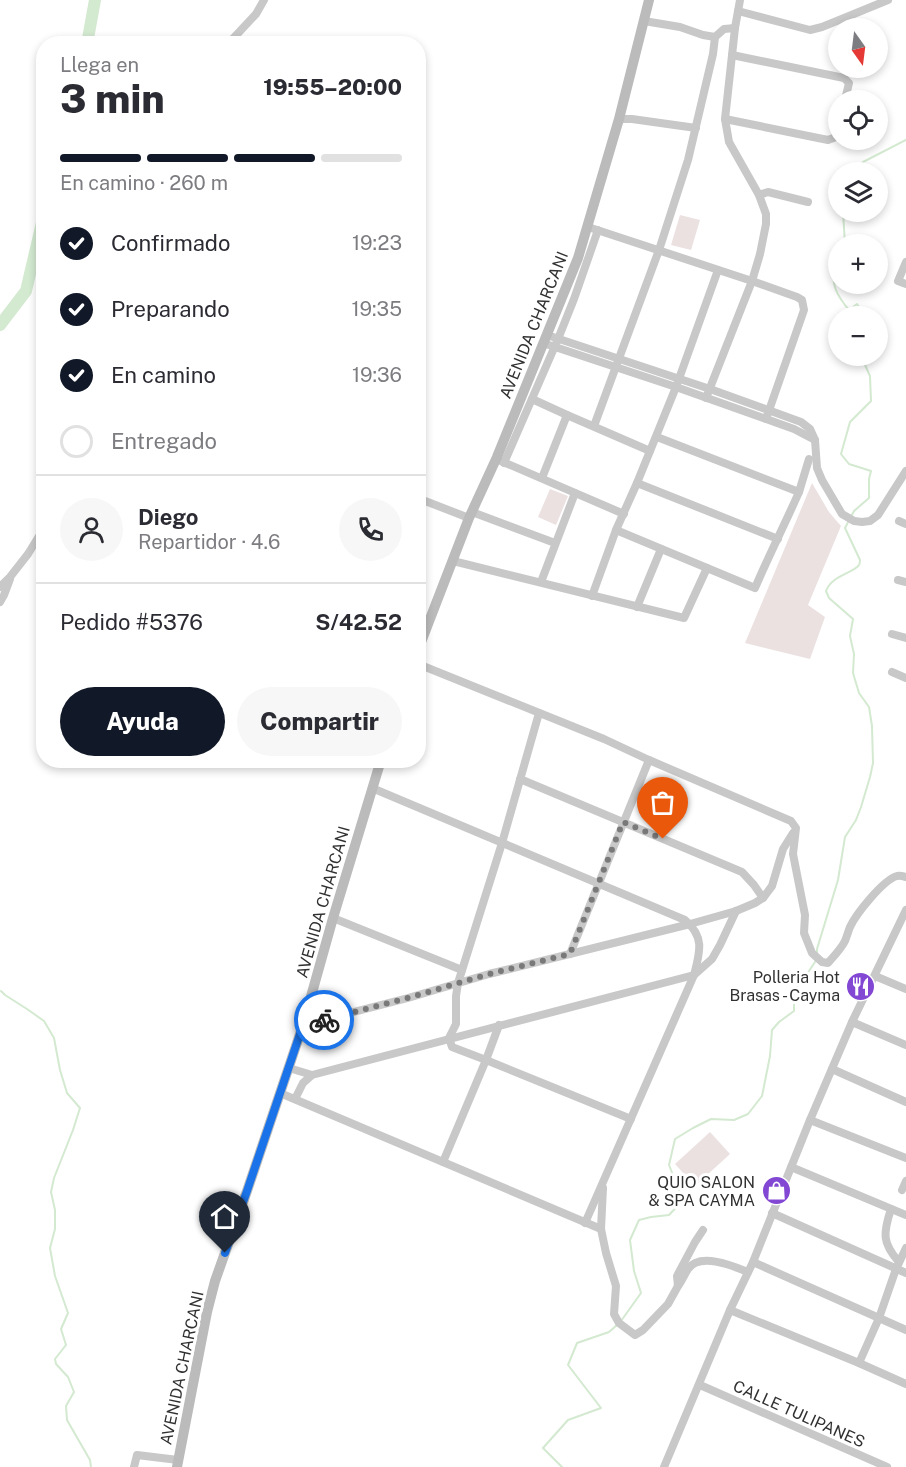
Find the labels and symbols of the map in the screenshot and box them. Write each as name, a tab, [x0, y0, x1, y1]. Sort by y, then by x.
north arrow	[828, 18, 888, 78]
street label: AVENIDA CHARCANI	[496, 249, 572, 401]
pin	[637, 777, 688, 839]
street label: AVENIDA CHARCANI	[292, 824, 354, 980]
place label: Polleria Hot Brasas - Cayma	[729, 968, 840, 1005]
restaurant icon: Polleria Hot Brasas - Cayma	[845, 970, 877, 1002]
courier	[294, 990, 354, 1050]
place label: QUIO SALON & SPA CAYMA	[648, 1173, 755, 1210]
shop icon: QUIO SALON & SPA CAYMA	[760, 1175, 792, 1207]
pin	[199, 1191, 250, 1253]
street label: AVENIDA CHARCANI	[156, 1289, 208, 1447]
street label: CALLE TULIPANES	[730, 1376, 868, 1452]

